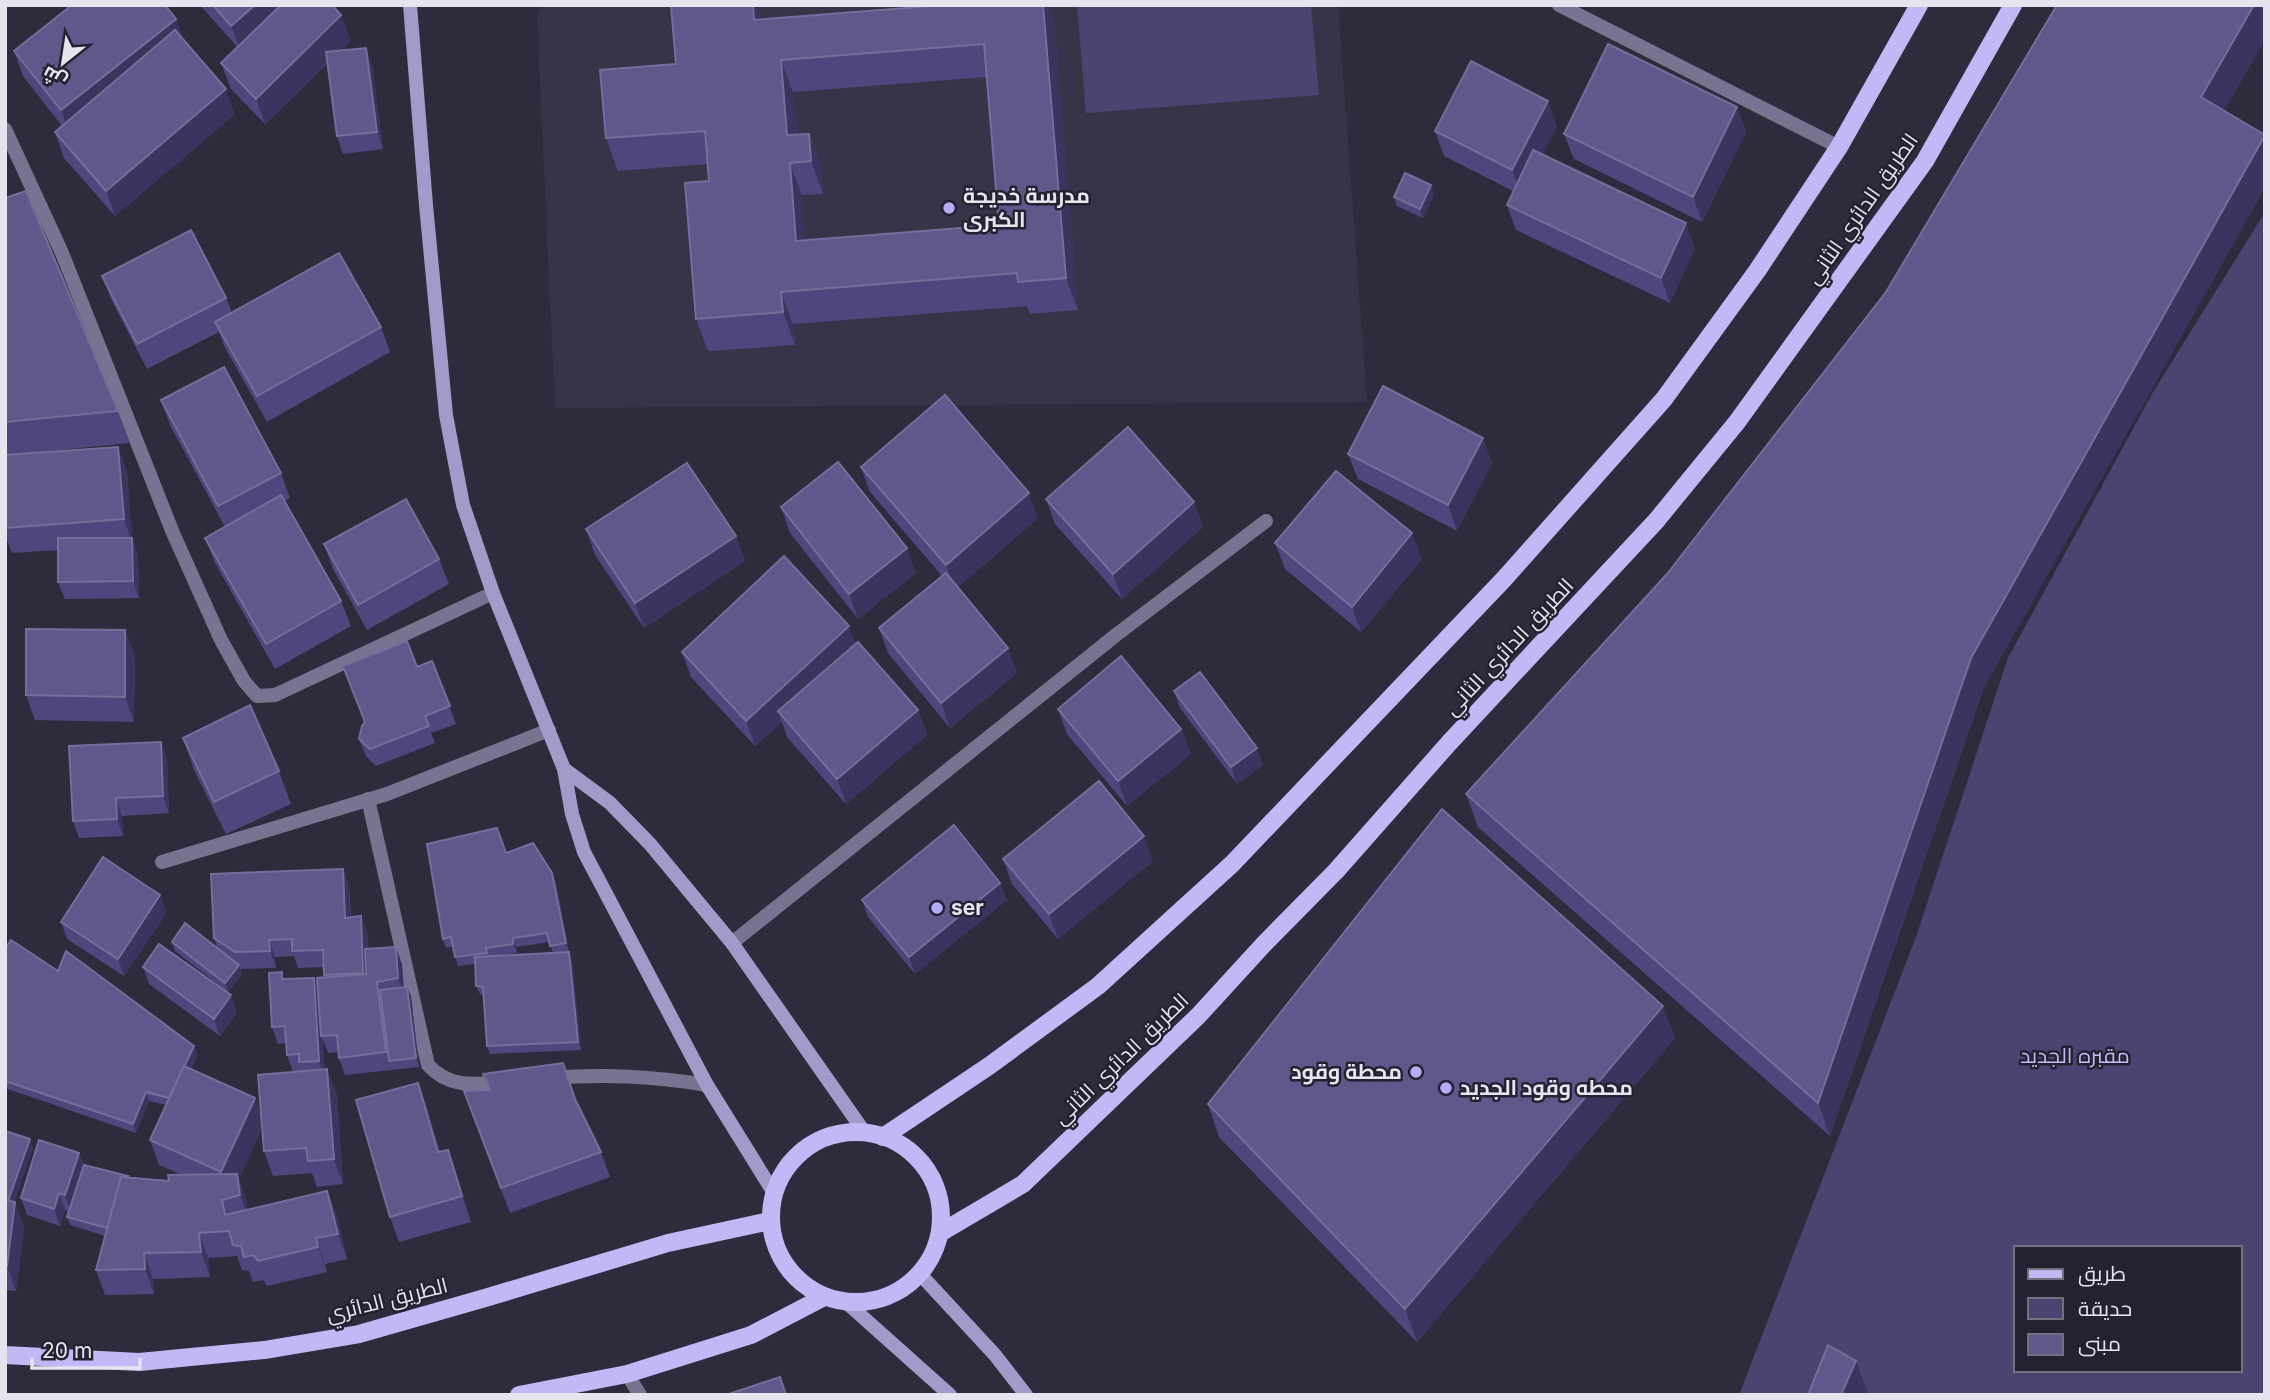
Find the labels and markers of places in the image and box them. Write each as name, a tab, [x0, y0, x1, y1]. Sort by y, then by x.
place label: مدرسة خديجة الكبرى	[963, 183, 1090, 232]
marker: مدرسة خديجة الكبرى	[941, 200, 957, 216]
place label: ser	[951, 895, 984, 920]
marker: ser	[929, 900, 945, 916]
place label: محطة وقود	[1291, 1059, 1402, 1085]
marker: محطة وقود	[1408, 1064, 1424, 1080]
place label: محطه وقود الجديد	[1460, 1075, 1633, 1101]
marker: محطه وقود الجديد	[1438, 1080, 1454, 1096]

